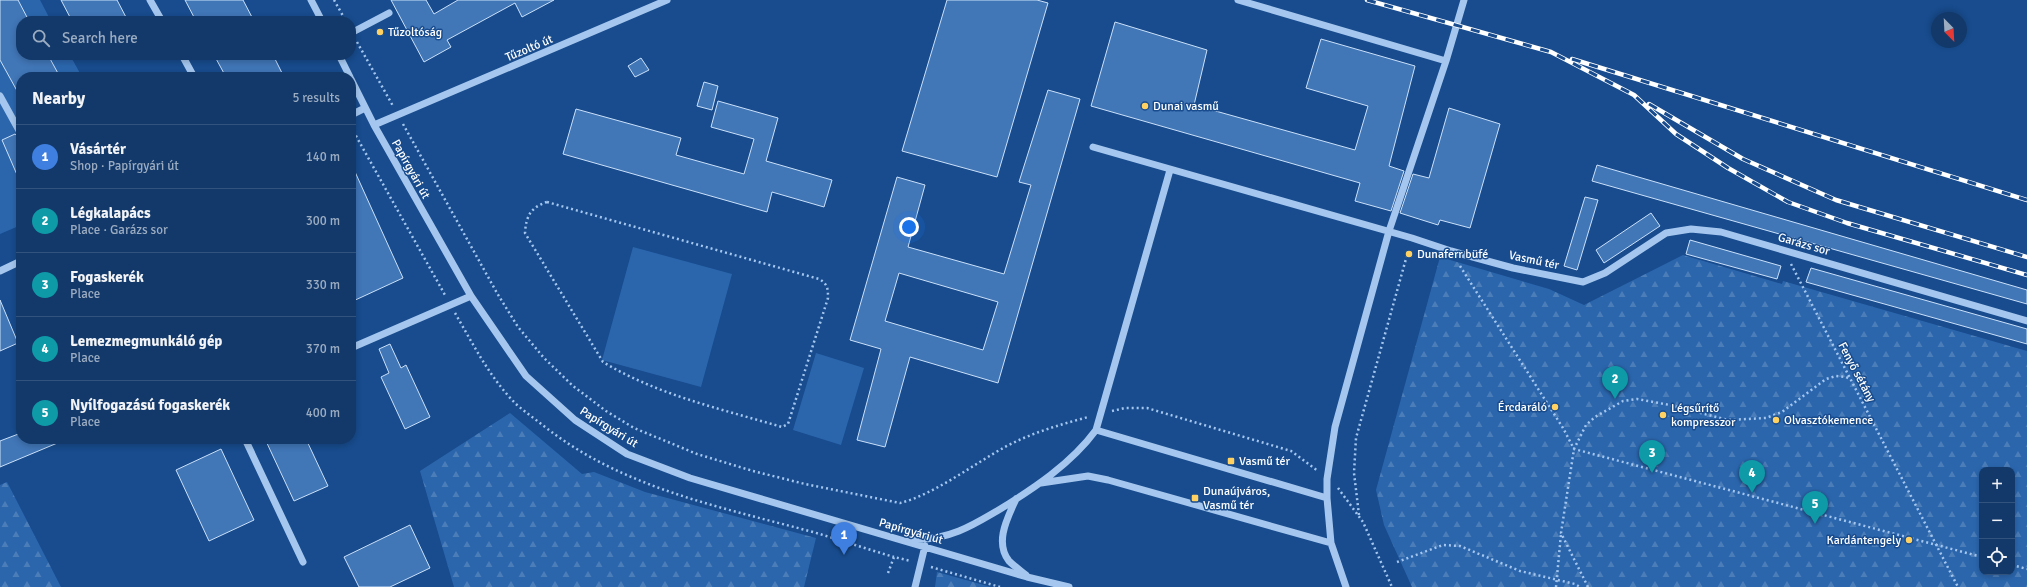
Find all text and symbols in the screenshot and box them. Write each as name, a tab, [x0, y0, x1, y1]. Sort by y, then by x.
north arrow	[1931, 12, 1967, 48]
search box	[16, 16, 356, 60]
place label: Tűzoltóság	[388, 25, 442, 40]
icon: search	[30, 27, 52, 49]
marker: Tűzoltóság	[375, 27, 385, 37]
text: Search here	[62, 29, 138, 47]
street label: Tűzoltó út	[503, 32, 555, 65]
text: Nearby	[32, 88, 85, 109]
text: 5 results	[292, 90, 340, 106]
place label: Dunai vasmű	[1153, 99, 1219, 114]
marker: Dunai vasmű	[1140, 101, 1150, 111]
street label: Papírgyári út	[388, 137, 433, 202]
text: Vásártér	[70, 140, 126, 158]
text: 1	[41, 149, 49, 165]
text: 140 m	[306, 149, 340, 165]
text: Shop · Papírgyári út	[70, 158, 179, 174]
text: Légkalapács	[70, 204, 151, 222]
text: 2	[41, 213, 49, 229]
text: 300 m	[306, 213, 340, 229]
your location	[899, 217, 919, 237]
text: Place · Garázs sor	[70, 222, 168, 238]
street label: Garázs sor	[1776, 230, 1832, 259]
place label: Dunaferr büfé	[1417, 247, 1488, 262]
street label: Vasmű tér	[1507, 248, 1561, 273]
marker: Dunaferr büfé	[1404, 249, 1414, 259]
text: Fogaskerék	[70, 268, 144, 286]
text: 3	[41, 277, 49, 293]
text: 330 m	[306, 277, 340, 293]
text: Place	[70, 286, 100, 302]
text: Lemezmegmunkáló gép	[70, 332, 222, 350]
street label: Fenyő sétány	[1834, 340, 1879, 405]
text: 4	[41, 341, 49, 357]
text: 370 m	[306, 341, 340, 357]
text: Place	[70, 350, 100, 366]
pin: 2	[1602, 366, 1628, 399]
text: Nyílfogazású fogaskerék	[70, 396, 230, 414]
place label: Ércdaráló	[1498, 400, 1547, 415]
place label: Légsűrítő kompresszor	[1671, 401, 1736, 430]
marker: Ércdaráló	[1550, 402, 1560, 412]
street label: Papírgyári út	[577, 404, 641, 451]
text: 5	[41, 405, 49, 421]
text: 400 m	[306, 405, 340, 421]
marker: Légsűrítő kompresszor	[1658, 410, 1668, 420]
place label: Olvasztókemence	[1784, 413, 1873, 428]
text: Place	[70, 414, 100, 430]
marker: Olvasztókemence	[1771, 415, 1781, 425]
pin: 3	[1639, 440, 1665, 473]
place label: Vasmű tér	[1239, 454, 1291, 469]
marker: Vasmű tér	[1226, 456, 1236, 466]
pin: 4	[1739, 460, 1765, 493]
map controls	[1979, 467, 2015, 575]
button: +	[1979, 467, 2015, 503]
place label: Dunaújváros, Vasmű tér	[1203, 484, 1270, 513]
pin: 5	[1802, 491, 1828, 524]
marker: Dunaújváros, Vasmű tér	[1190, 493, 1200, 503]
button: −	[1979, 503, 2015, 539]
street label: Papírgyári út	[877, 515, 945, 548]
pin: 1	[831, 522, 857, 555]
place label: Kardántengely	[1826, 533, 1901, 548]
marker: Kardántengely	[1904, 535, 1914, 545]
button: locate	[1979, 539, 2015, 575]

